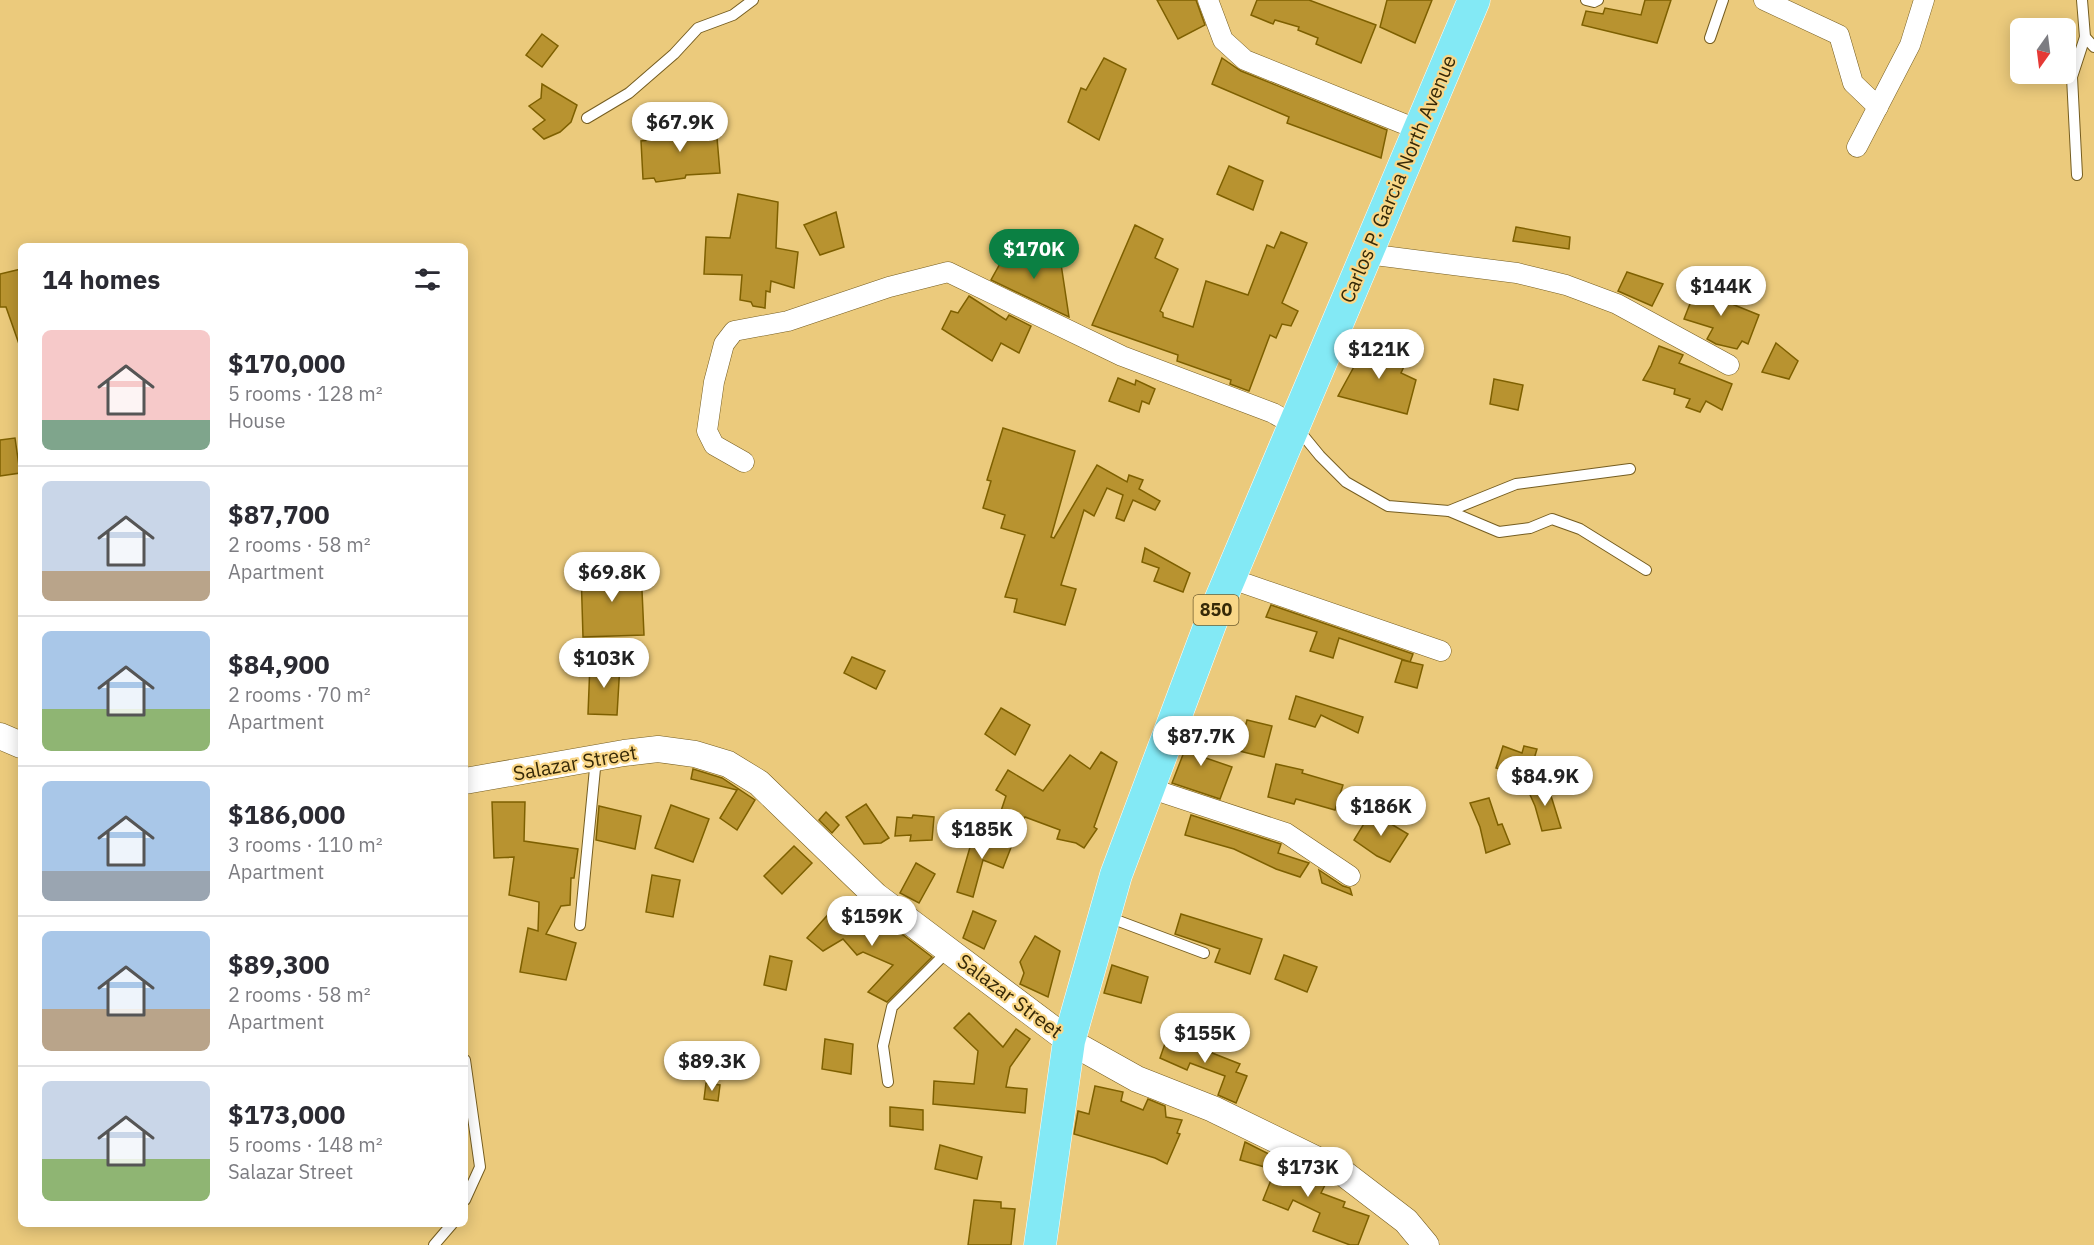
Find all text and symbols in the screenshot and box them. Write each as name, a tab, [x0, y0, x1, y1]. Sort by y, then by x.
north arrow	[2010, 18, 2076, 84]
map controls	[2010, 18, 2076, 84]
street label: Carlos P. Garcia North Avenue	[1333, 51, 1462, 307]
pin: $67.9K	[631, 102, 729, 153]
text: $67.9K	[646, 108, 714, 135]
pin: $170K	[992, 229, 1076, 280]
text: $170K	[1003, 235, 1065, 262]
text: 14 homes	[42, 262, 160, 296]
icon: filters	[411, 263, 444, 296]
pin: $144K	[1679, 266, 1763, 317]
text: $144K	[1690, 272, 1752, 299]
pin: $121K	[1337, 329, 1421, 380]
text: $121K	[1348, 335, 1410, 362]
text: $170,000	[228, 346, 345, 380]
icon: home	[90, 354, 162, 426]
text: 5 rooms · 128 m²	[228, 380, 383, 407]
text: House	[228, 407, 285, 434]
text: $87,700	[228, 497, 330, 531]
icon: home	[90, 505, 162, 577]
text: 2 rooms · 58 m²	[228, 531, 371, 558]
pin: $69.8K	[563, 552, 661, 603]
text: Apartment	[228, 558, 324, 585]
text: $69.8K	[578, 558, 646, 585]
road number: 850	[1194, 595, 1238, 625]
pin: $103K	[562, 638, 646, 689]
text: $103K	[573, 644, 635, 671]
text: $84,900	[228, 647, 330, 681]
icon: home	[90, 655, 162, 727]
text: 2 rooms · 70 m²	[228, 681, 371, 708]
text: Apartment	[228, 708, 324, 735]
pin: $87.7K	[1152, 716, 1250, 767]
text: $87.7K	[1167, 722, 1235, 749]
street label: Salazar Street	[511, 738, 639, 787]
pin: $84.9K	[1496, 756, 1594, 807]
text: $84.9K	[1511, 762, 1579, 789]
pin: $186K	[1339, 786, 1423, 837]
text: $186K	[1350, 792, 1412, 819]
text: $186,000	[228, 797, 345, 831]
icon: home	[90, 805, 162, 877]
pin: $185K	[940, 809, 1024, 860]
text: $185K	[951, 815, 1013, 842]
text: 3 rooms · 110 m²	[228, 831, 383, 858]
text: Apartment	[228, 858, 324, 885]
pin: $159K	[830, 896, 914, 947]
text: $159K	[841, 902, 903, 929]
text: $89,300	[228, 947, 330, 981]
street label: Salazar Street	[952, 947, 1068, 1044]
icon: home	[90, 955, 162, 1027]
text: 2 rooms · 58 m²	[228, 981, 371, 1008]
text: Apartment	[228, 1008, 324, 1035]
pin: $155K	[1163, 1013, 1247, 1064]
text: $155K	[1174, 1019, 1236, 1046]
pin: $89.3K	[663, 1041, 761, 1092]
text: $89.3K	[678, 1047, 746, 1074]
text: $173,000	[228, 1097, 345, 1131]
icon: home	[90, 1105, 162, 1177]
text: 5 rooms · 148 m²	[228, 1131, 383, 1158]
pin: $173K	[1266, 1147, 1350, 1198]
text: $173K	[1277, 1153, 1339, 1180]
text: Salazar Street	[228, 1158, 353, 1185]

